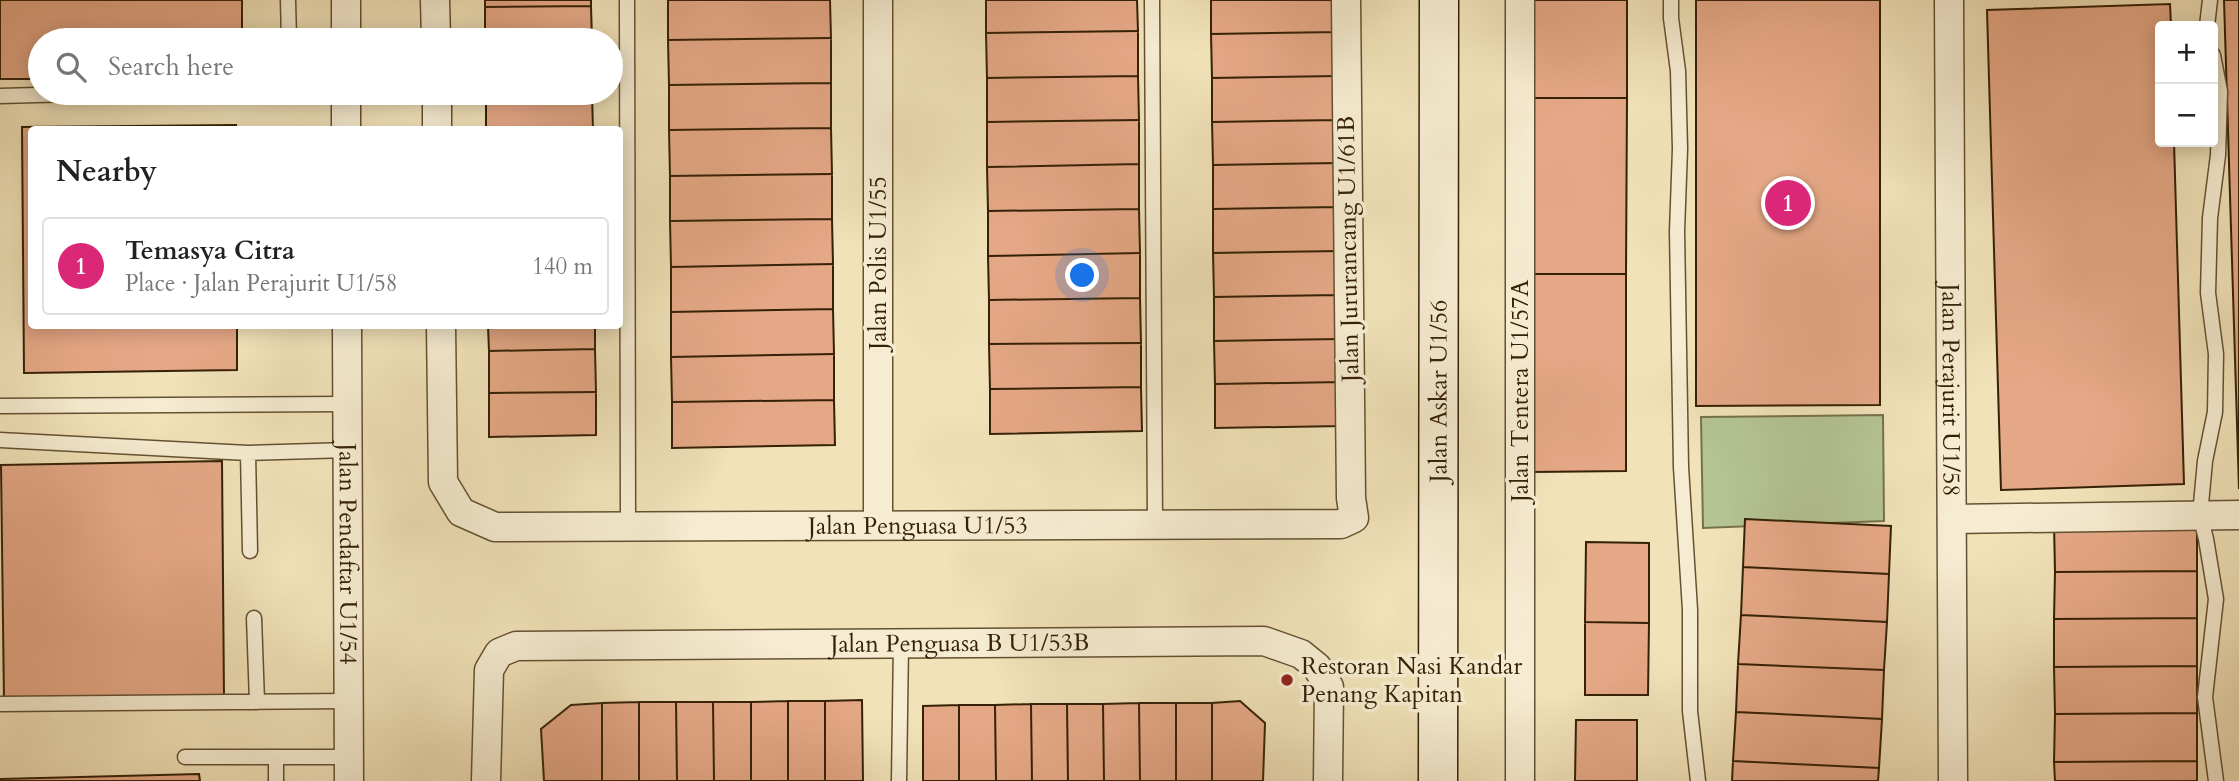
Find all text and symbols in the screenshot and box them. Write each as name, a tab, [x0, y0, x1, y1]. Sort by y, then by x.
map controls	[2155, 21, 2218, 147]
button: +	[2155, 21, 2218, 84]
search box	[28, 28, 623, 105]
icon: search	[52, 48, 90, 86]
text: Search here	[108, 49, 234, 84]
button: −	[2155, 84, 2218, 147]
street label: Jalan Jururancang U1/61B	[1330, 115, 1367, 385]
text: Nearby	[56, 151, 157, 192]
street label: Jalan Polis U1/55	[862, 176, 895, 353]
pin: 1	[1765, 177, 1811, 229]
text: Temasya Citra	[125, 233, 295, 268]
text: 1	[75, 251, 87, 282]
text: 140 m	[532, 251, 593, 282]
your location	[1065, 258, 1099, 292]
text: Place · Jalan Perajurit U1/58	[125, 268, 398, 299]
street label: Jalan Tentera U1/57A	[1504, 279, 1537, 505]
street label: Jalan Perajurit U1/58	[1933, 280, 1968, 497]
street label: Jalan Askar U1/56	[1422, 300, 1456, 485]
street label: Jalan Pendaftar U1/54	[331, 440, 364, 665]
street label: Jalan Penguasa U1/53	[805, 509, 1028, 543]
street label: Jalan Penguasa B U1/53B	[827, 626, 1089, 661]
place label: Restoran Nasi Kandar Penang Kapitan	[1301, 650, 1522, 711]
marker: Restoran Nasi Kandar Penang Kapitan	[1279, 672, 1295, 688]

